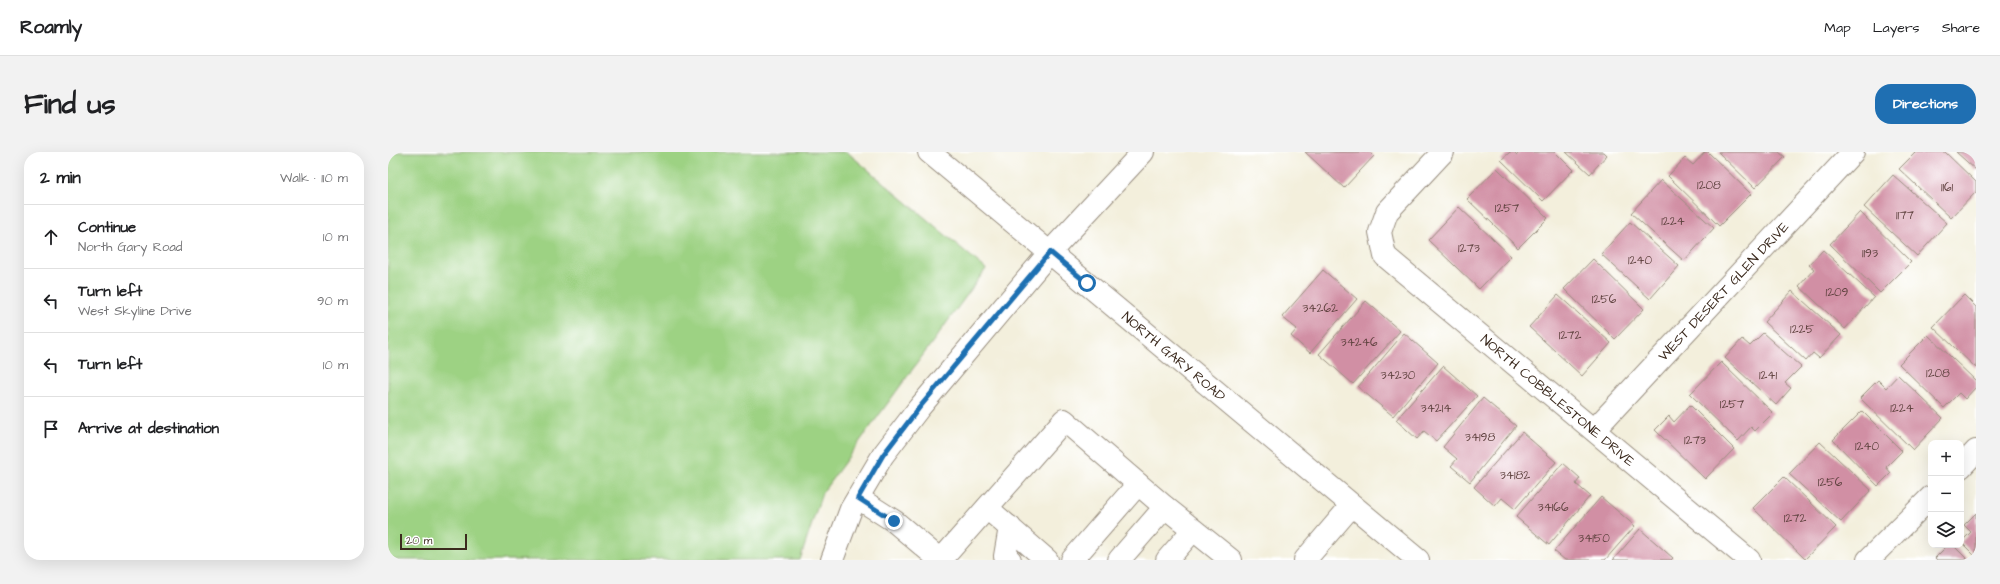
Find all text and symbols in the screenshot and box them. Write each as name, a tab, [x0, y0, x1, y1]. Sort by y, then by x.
text: Roamly	[20, 14, 82, 41]
text: Map	[1824, 18, 1851, 38]
text: Layers	[1873, 18, 1920, 38]
text: Share	[1942, 18, 1980, 38]
button: Directions	[1875, 84, 1976, 124]
text: Find us	[24, 85, 115, 124]
text: 2 min	[40, 166, 81, 190]
text: Walk · 110 m	[280, 169, 348, 187]
house number: 1208	[1697, 177, 1721, 194]
house number: 1161	[1941, 179, 1954, 196]
house number: 1257	[1495, 200, 1520, 217]
house number: 1177	[1896, 207, 1915, 224]
house number: 1224	[1661, 213, 1685, 230]
text: Continue	[78, 217, 136, 238]
street label: WEST DESERT GLEN DRIVE	[1654, 217, 1794, 366]
icon: ahead	[40, 226, 62, 248]
text: 10 m	[323, 228, 348, 246]
text: North Gary Road	[78, 238, 183, 256]
house number: 1273	[1458, 240, 1480, 257]
house number: 1193	[1862, 245, 1878, 262]
house number: 1240	[1628, 252, 1653, 269]
route start	[1078, 274, 1096, 292]
text: Turn left	[78, 281, 142, 302]
house number: 1209	[1826, 284, 1849, 301]
icon: left	[40, 290, 62, 312]
house number: 1256	[1592, 291, 1617, 308]
text: 90 m	[317, 292, 348, 310]
house number: 34262	[1302, 300, 1338, 317]
text: West Skyline Drive	[78, 302, 192, 320]
street label: NORTH GARY ROAD	[1117, 307, 1230, 406]
house number: 1225	[1790, 321, 1814, 338]
house number: 1272	[1559, 327, 1581, 344]
street label: NORTH COBBLESTONE DRIVE	[1476, 330, 1639, 472]
house number: 34246	[1341, 334, 1378, 351]
icon: left	[40, 354, 62, 376]
text: Turn left	[78, 354, 142, 375]
text: 10 m	[323, 356, 348, 374]
house number: 1208	[1926, 365, 1950, 382]
house number: 34230	[1381, 367, 1416, 384]
house number: 1241	[1759, 367, 1778, 384]
house number: 1257	[1720, 396, 1745, 413]
house number: 34214	[1421, 400, 1451, 417]
house number: 1224	[1890, 400, 1914, 417]
icon: arrive	[40, 418, 62, 440]
text: Arrive at destination	[78, 418, 219, 439]
house number: 34198	[1465, 429, 1495, 446]
house number: 1273	[1684, 432, 1706, 449]
house number: 1240	[1855, 438, 1880, 455]
map controls	[1928, 440, 1964, 548]
button: +	[1928, 440, 1964, 476]
house number: 34182	[1500, 467, 1530, 484]
house number: 1256	[1818, 474, 1843, 491]
button: −	[1928, 476, 1964, 512]
house number: 34166	[1538, 499, 1569, 516]
house number: 1272	[1784, 510, 1806, 527]
route end	[885, 512, 903, 530]
button: layers	[1928, 512, 1964, 548]
house number: 34150	[1578, 530, 1610, 547]
scale bar	[400, 532, 467, 551]
text: 20 m	[406, 533, 432, 548]

